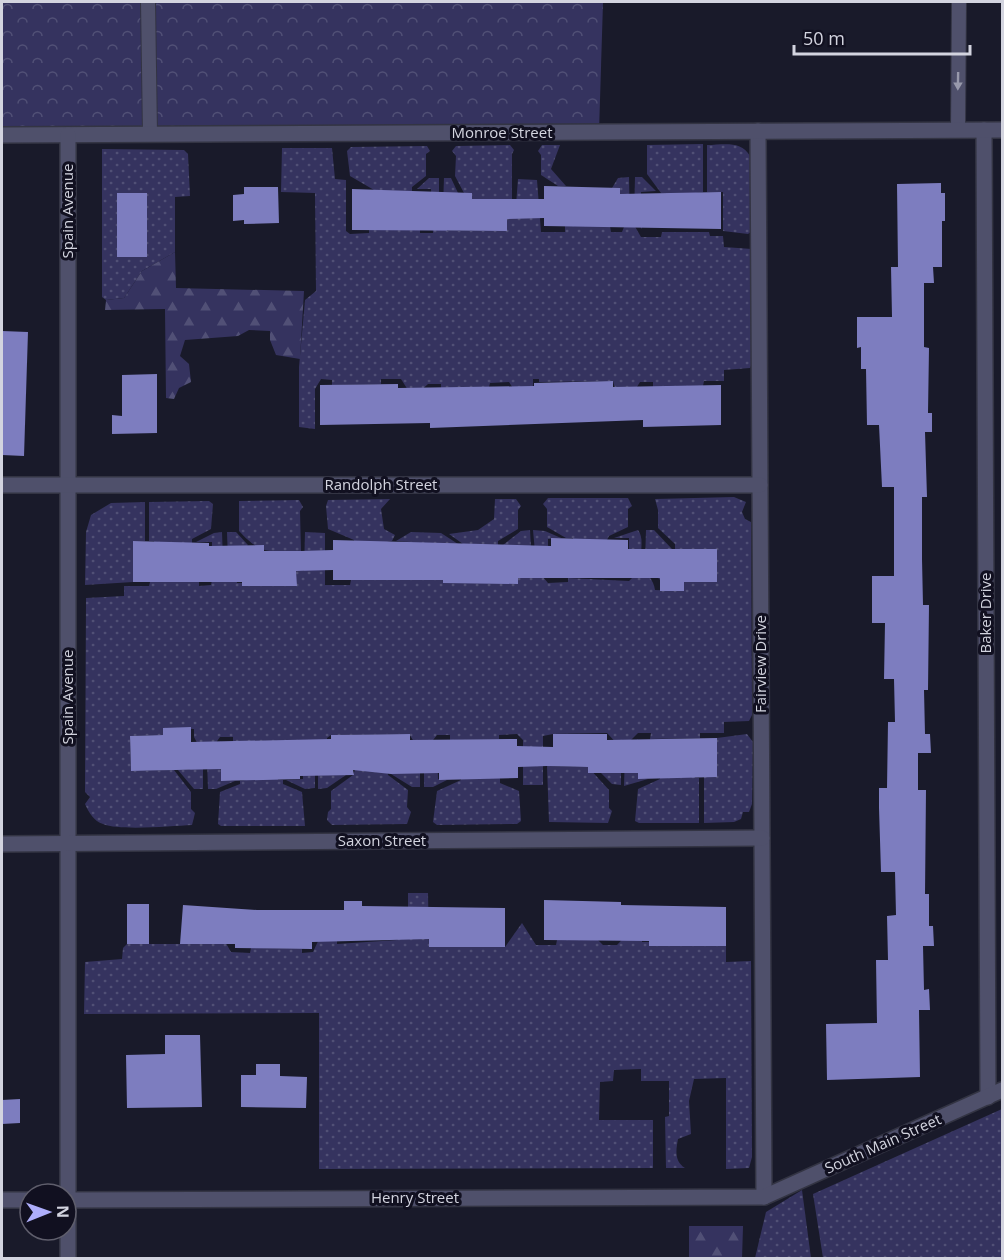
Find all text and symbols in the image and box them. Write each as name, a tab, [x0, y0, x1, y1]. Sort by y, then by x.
scale bar	[794, 18, 970, 56]
text: 50 m	[803, 26, 845, 50]
one-way arrow	[953, 71, 963, 90]
street label: Monroe Street	[451, 122, 553, 142]
street label: Spain Avenue	[57, 164, 77, 258]
street label: Randolph Street	[325, 474, 437, 494]
street label: Baker Drive	[975, 572, 995, 654]
street label: Fairview Drive	[750, 615, 770, 713]
street label: Spain Avenue	[57, 650, 77, 744]
street label: Saxon Street	[338, 830, 426, 850]
street label: South Main Street	[821, 1108, 944, 1178]
north arrow	[18, 1182, 78, 1242]
street label: Henry Street	[371, 1187, 459, 1207]
text: N	[52, 1205, 74, 1218]

